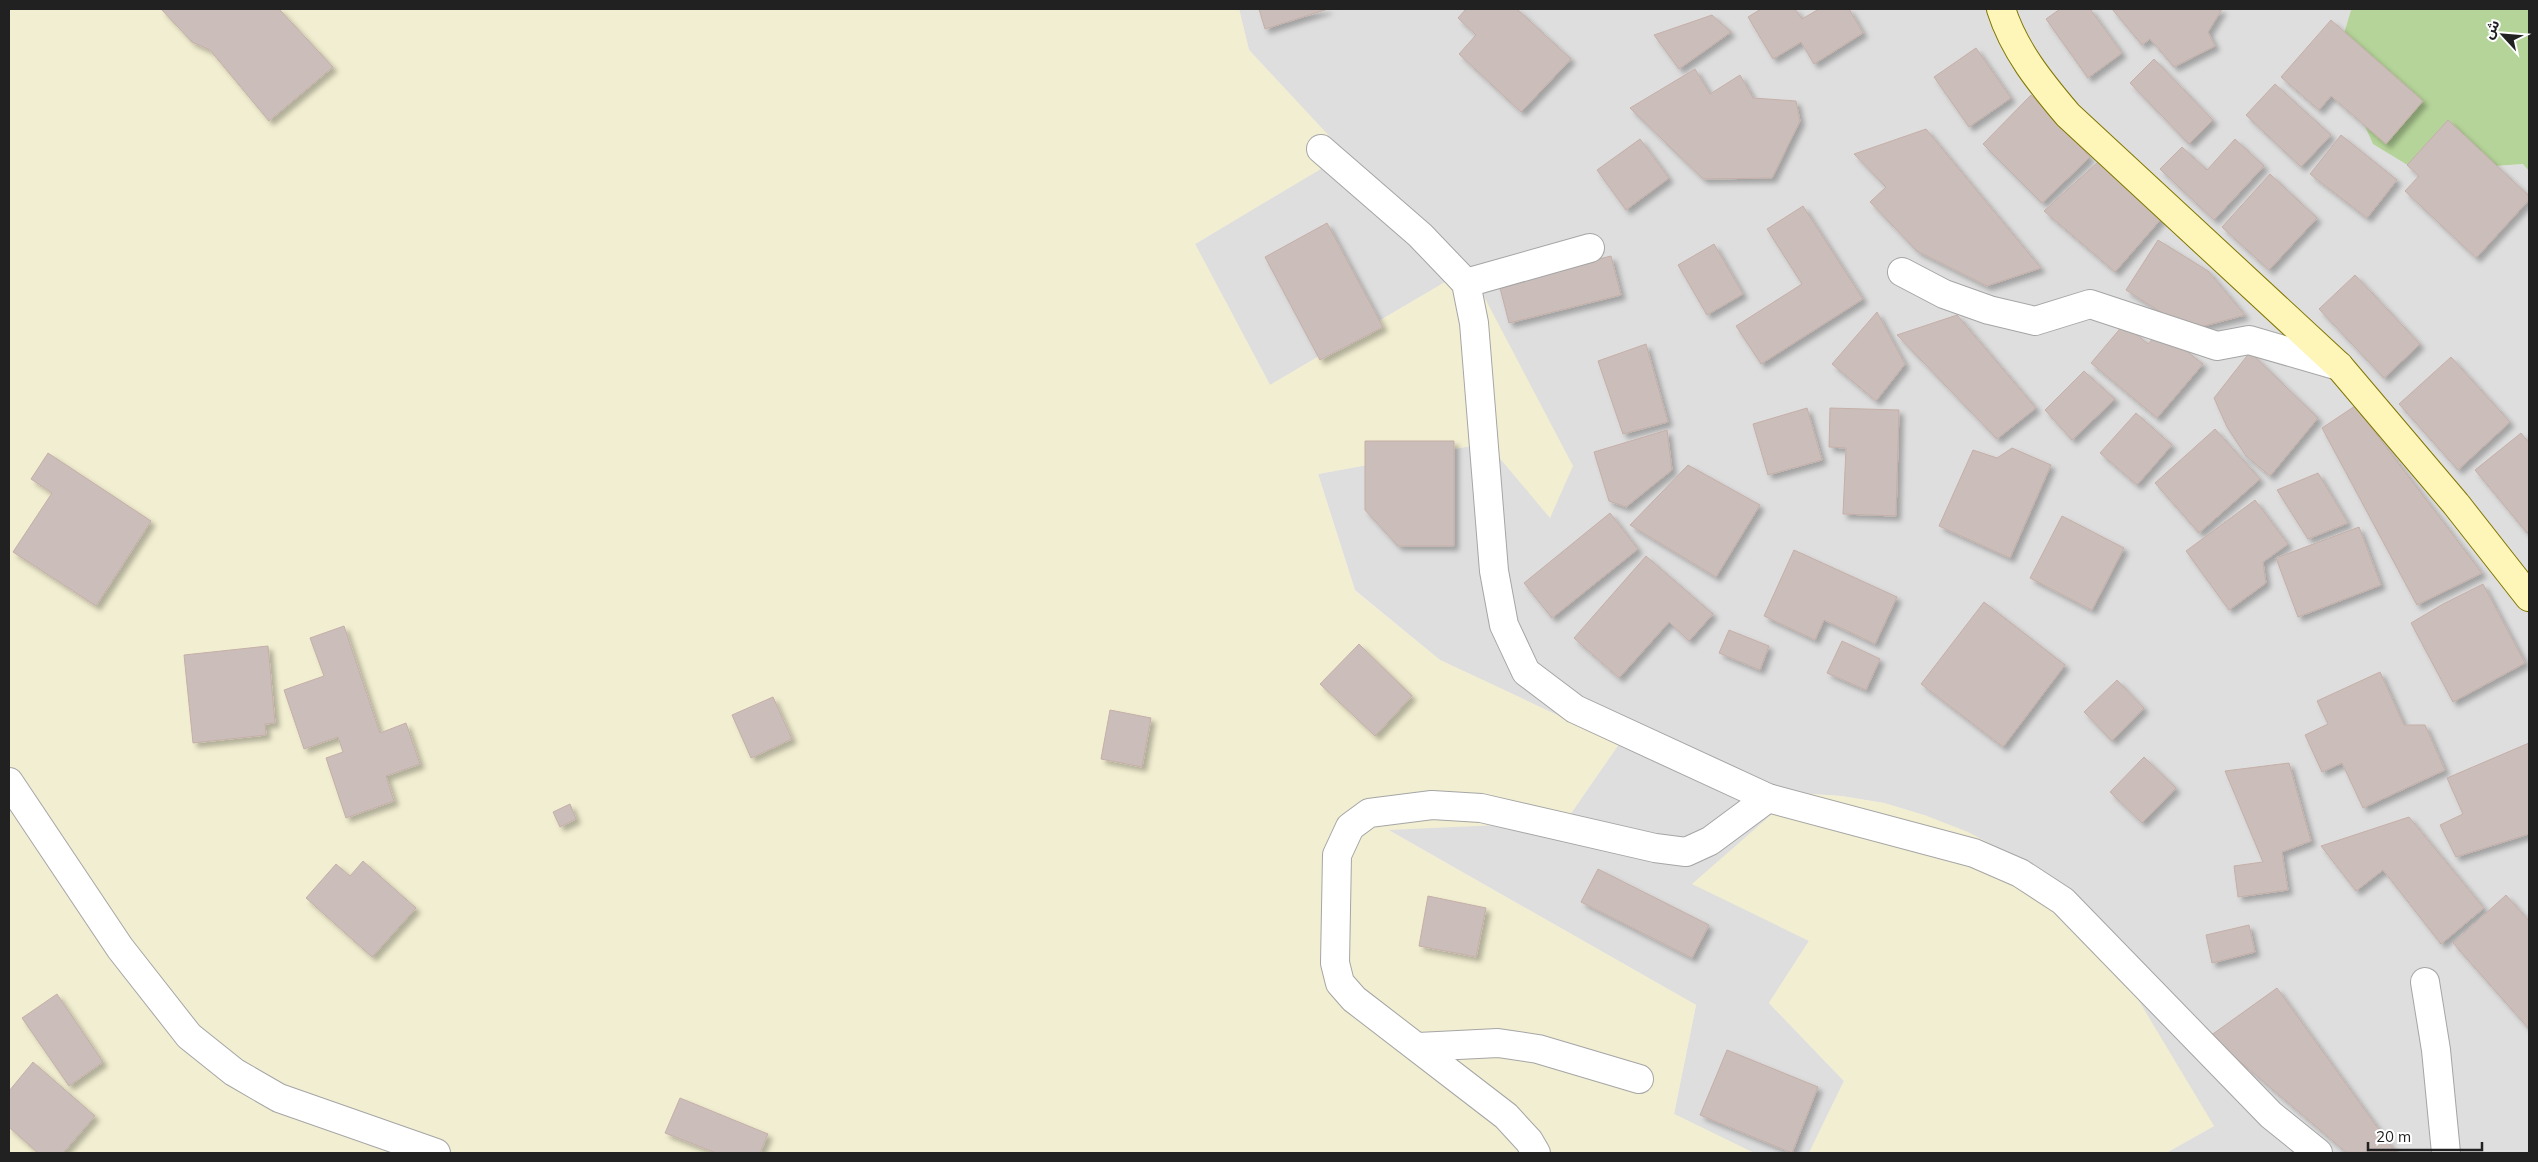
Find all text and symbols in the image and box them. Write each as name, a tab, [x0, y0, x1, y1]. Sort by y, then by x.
north arrow	[2478, 10, 2528, 60]
text: ش	[2479, 17, 2504, 42]
scale bar	[2368, 1120, 2482, 1152]
text: 20 m	[2376, 1127, 2411, 1146]

